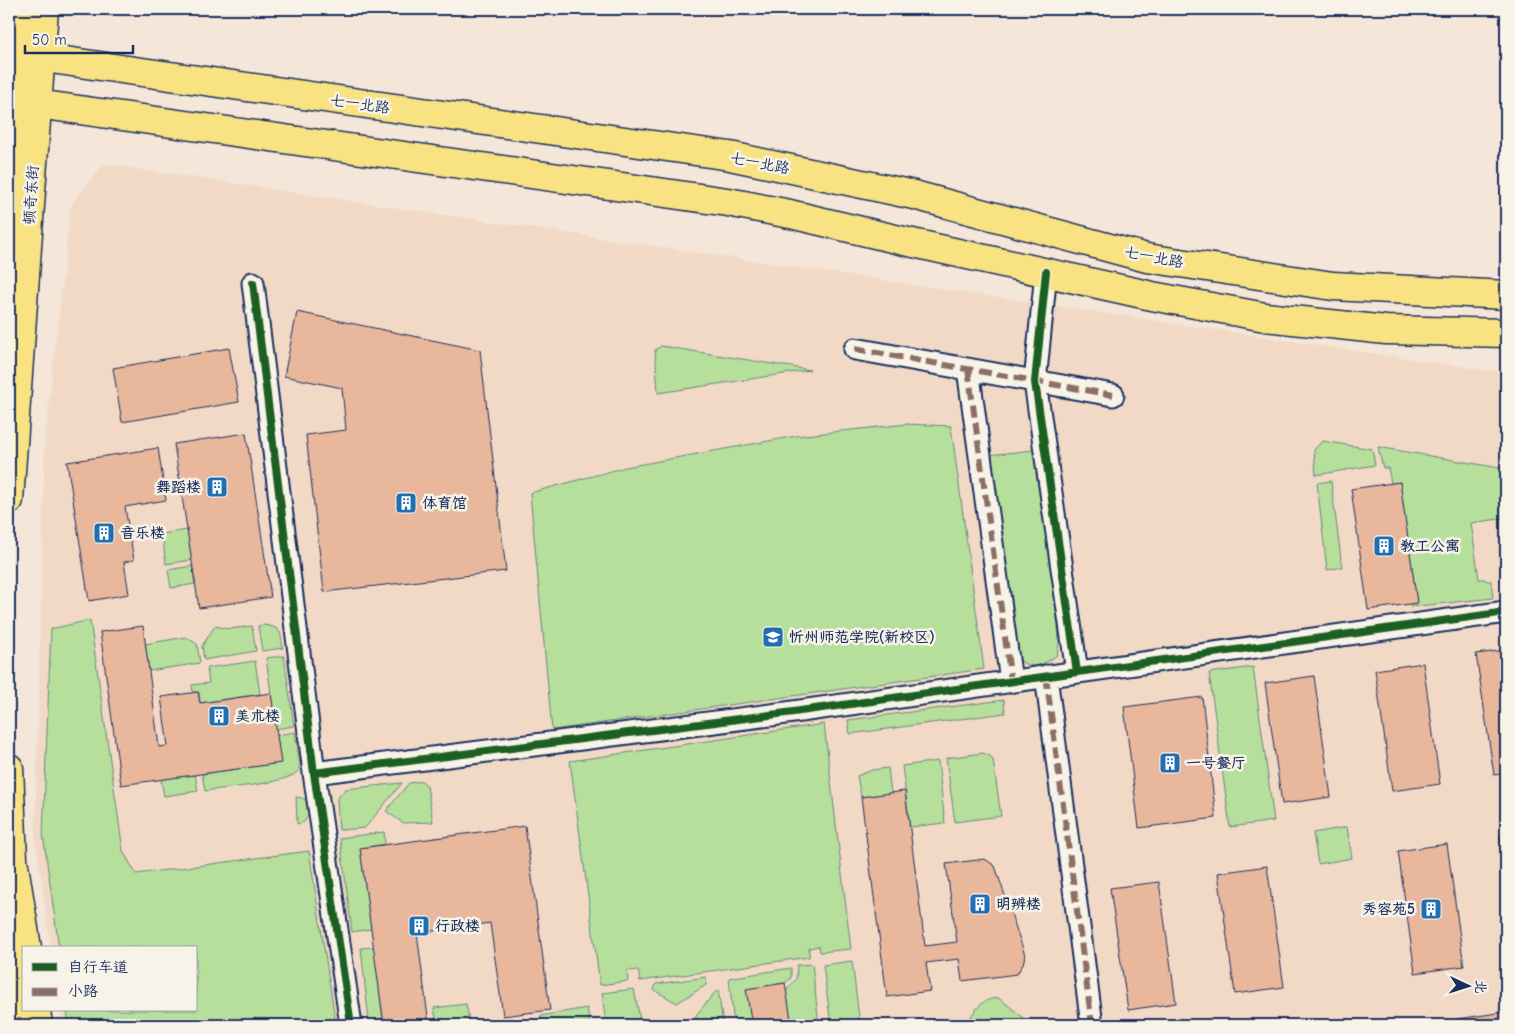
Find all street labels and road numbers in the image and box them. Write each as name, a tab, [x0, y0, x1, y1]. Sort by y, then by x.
street label: 七一北路	[329, 91, 391, 117]
street label: 七一北路	[729, 148, 791, 178]
street label: 顿奇东街	[20, 164, 42, 226]
street label: 七一北路	[1123, 242, 1185, 272]

